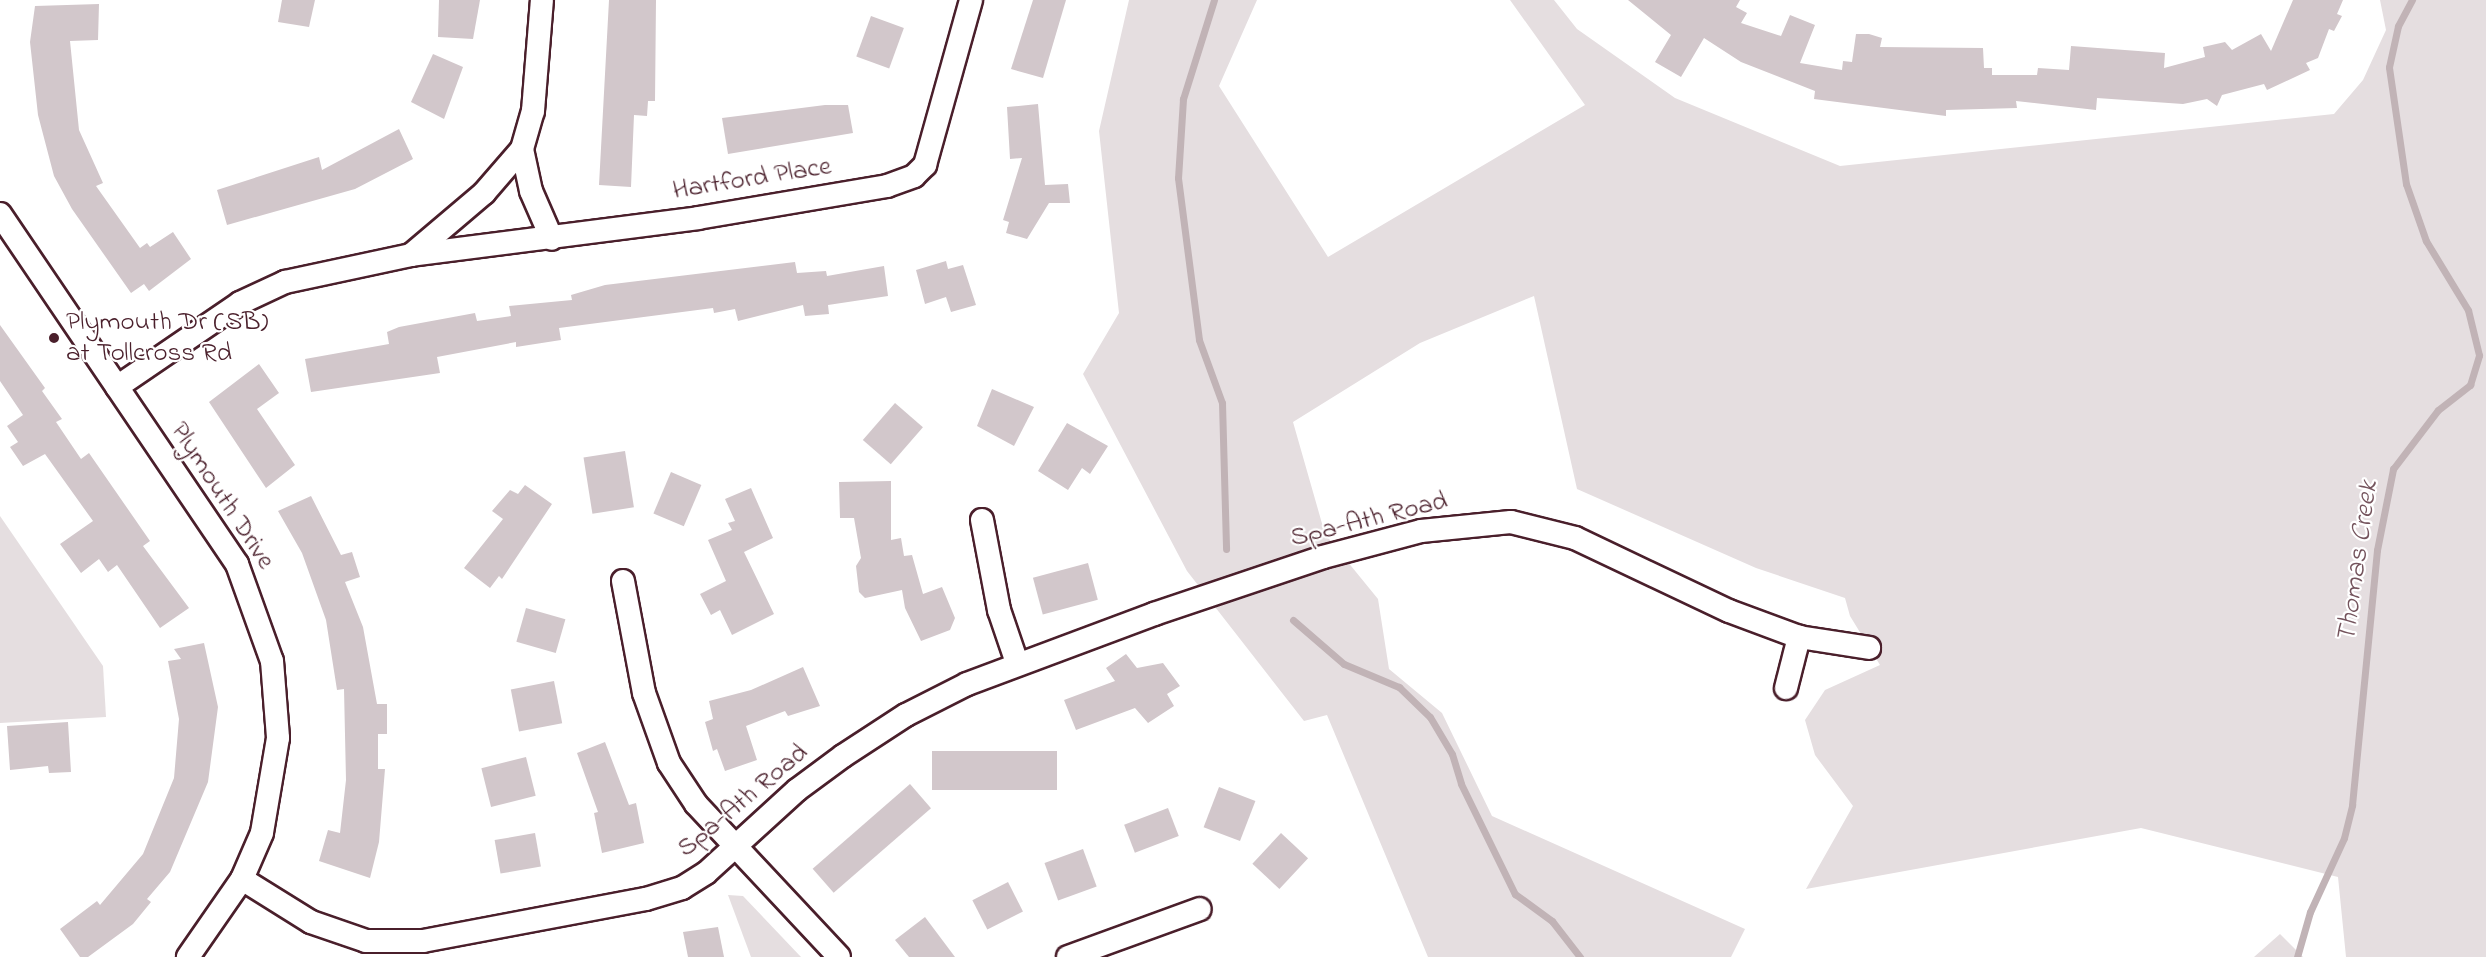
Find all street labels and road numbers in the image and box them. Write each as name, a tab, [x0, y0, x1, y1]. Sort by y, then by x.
street label: Hartford Place	[670, 150, 834, 208]
street label: Plymouth Drive	[162, 416, 282, 576]
street label: Spa-Ath Road	[1287, 485, 1451, 555]
street label: Spa-Ath Road	[671, 737, 815, 865]

